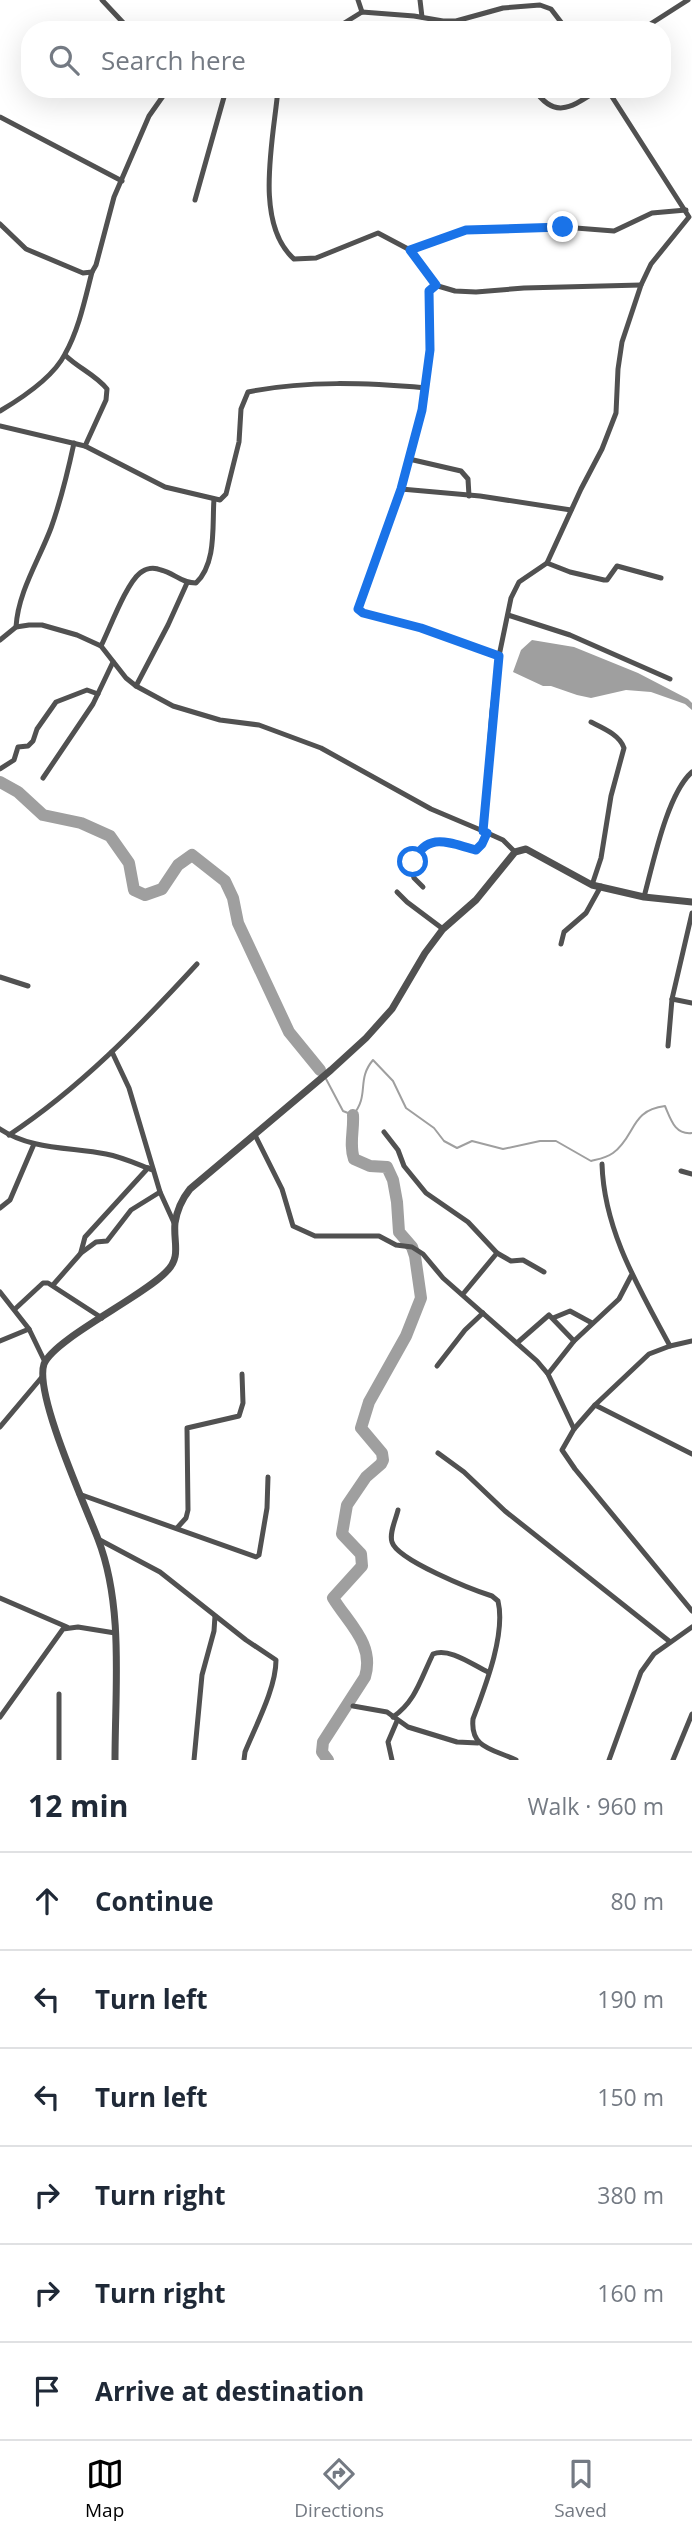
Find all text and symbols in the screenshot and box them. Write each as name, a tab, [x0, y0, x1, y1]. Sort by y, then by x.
search box	[21, 21, 671, 98]
icon: search	[45, 41, 83, 79]
text: Search here	[101, 42, 246, 78]
route end	[547, 211, 578, 242]
route start	[397, 846, 428, 877]
text: 12 min	[28, 1785, 128, 1826]
text: Walk · 960 m	[527, 1790, 664, 1822]
icon: ahead	[28, 1882, 66, 1920]
text: Continue	[95, 1883, 214, 1919]
text: 80 m	[610, 1885, 664, 1917]
icon: left	[28, 1980, 66, 2018]
text: Turn left	[95, 1981, 207, 2017]
text: 190 m	[597, 1983, 664, 2015]
icon: left	[28, 2078, 66, 2116]
text: Turn left	[95, 2079, 207, 2115]
text: 150 m	[597, 2081, 664, 2113]
icon: right	[28, 2176, 66, 2214]
text: Turn right	[95, 2177, 226, 2213]
text: 380 m	[597, 2179, 664, 2211]
icon: right	[28, 2274, 66, 2312]
text: Turn right	[95, 2275, 226, 2311]
text: 160 m	[597, 2277, 664, 2309]
icon: arrive	[28, 2372, 66, 2410]
text: Arrive at destination	[95, 2373, 364, 2409]
tab: Map	[85, 2455, 124, 2523]
tab: Directions	[294, 2455, 384, 2523]
tab: Saved	[554, 2455, 607, 2523]

